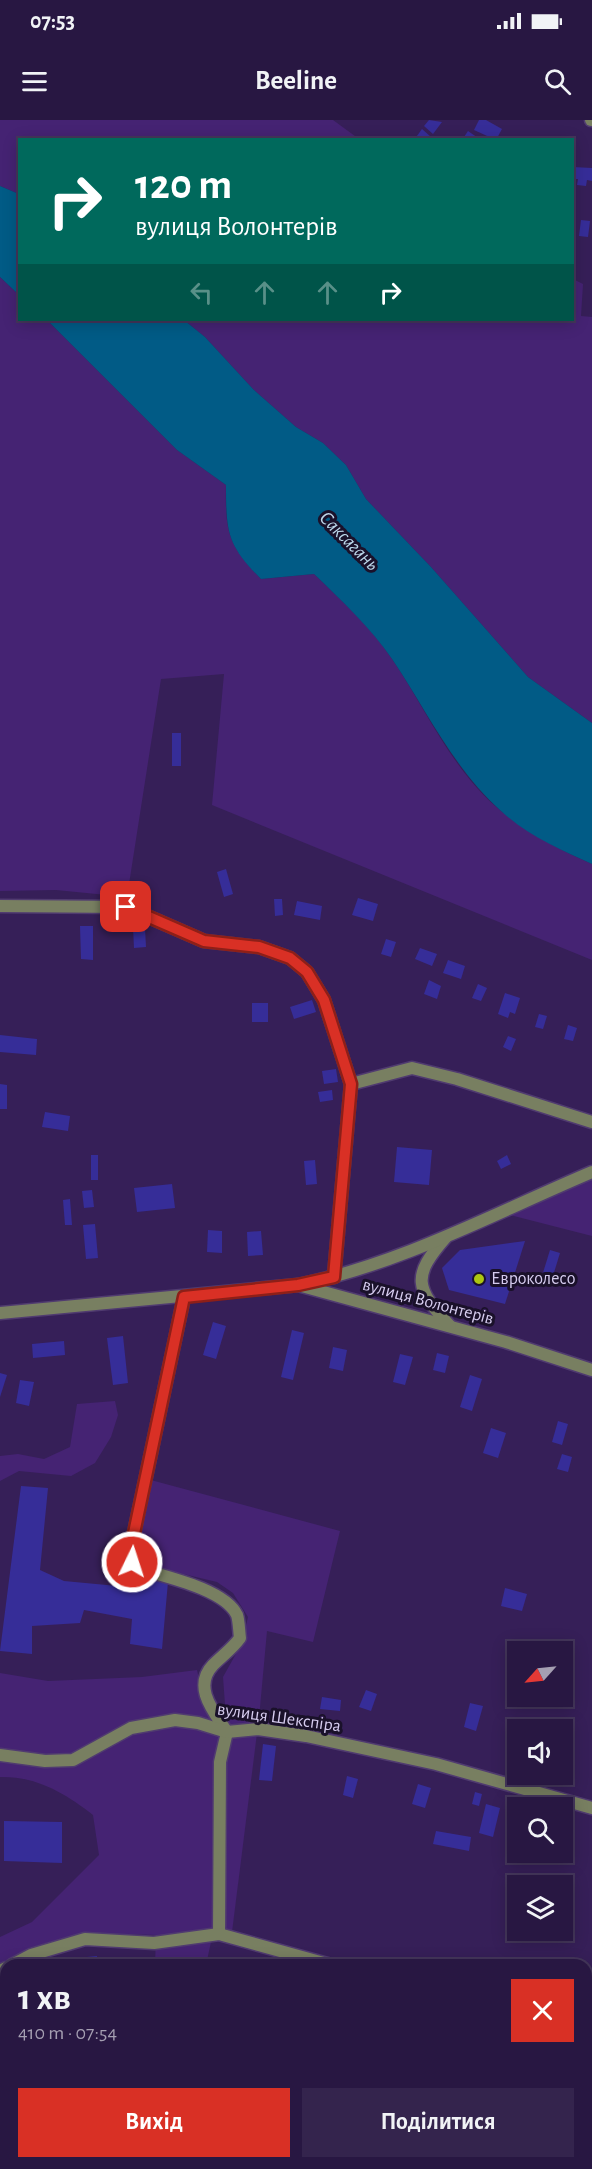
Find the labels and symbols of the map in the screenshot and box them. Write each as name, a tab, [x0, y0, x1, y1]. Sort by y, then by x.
water label: Саксагань	[315, 507, 383, 575]
pin	[100, 881, 151, 932]
place label: Евроколесо	[491, 1270, 575, 1288]
marker: Евроколесо	[472, 1272, 486, 1286]
street label: вулиця Волонтерів	[360, 1276, 496, 1328]
position arrow	[100, 1530, 164, 1594]
north arrow	[507, 1641, 573, 1707]
street label: вулиця Шекспіра	[216, 1700, 342, 1736]

